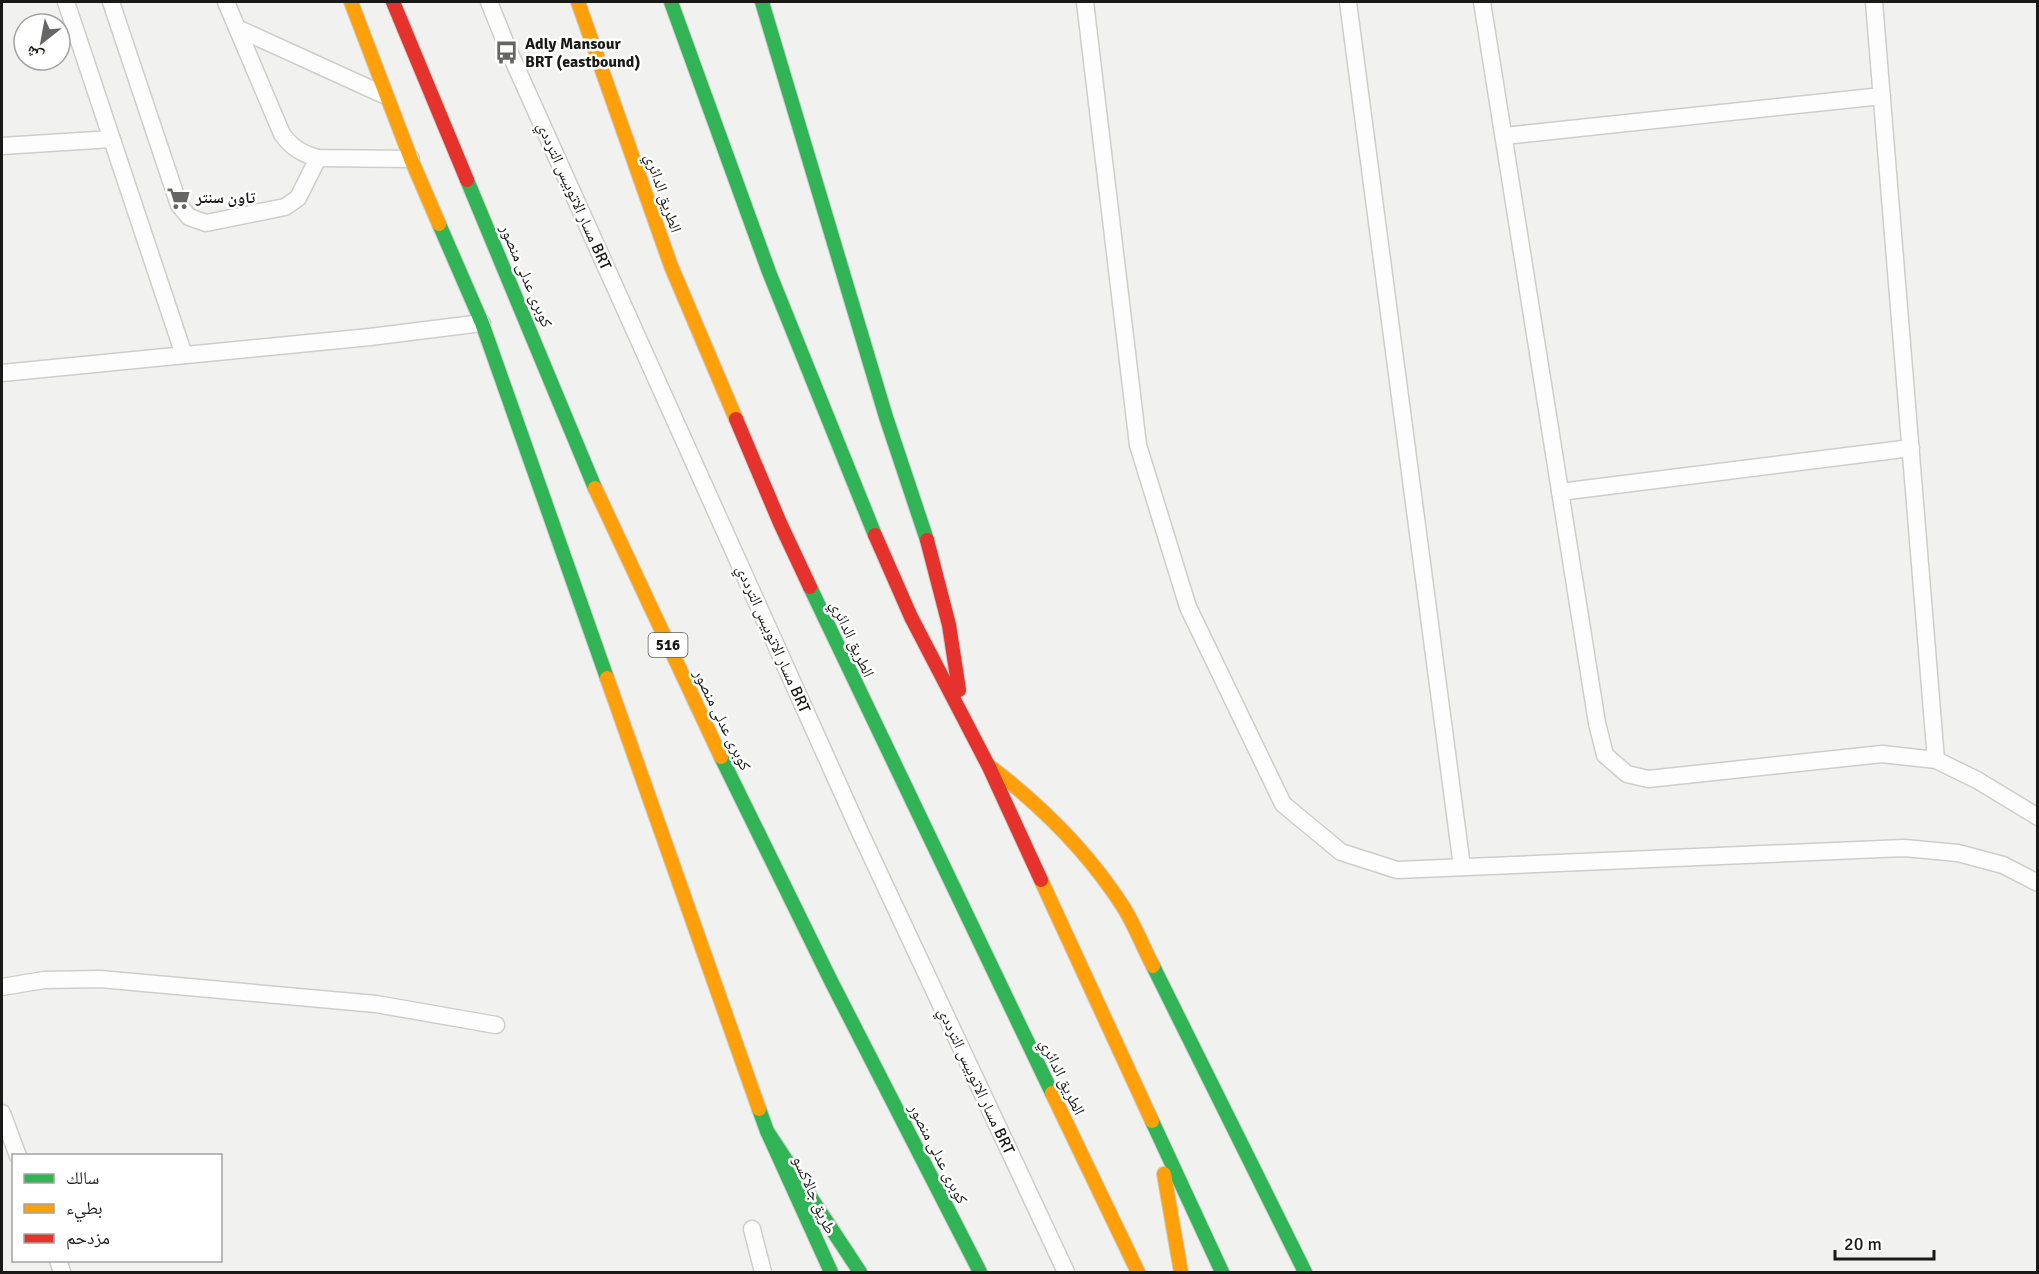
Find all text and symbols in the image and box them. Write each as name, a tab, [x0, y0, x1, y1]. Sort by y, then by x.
north arrow	[12, 12, 72, 72]
place label: Adly Mansour BRT (eastbound)	[525, 34, 640, 72]
bus stop icon: Adly Mansour BRT (eastbound)	[494, 40, 520, 66]
text: ش	[22, 41, 47, 67]
street label: مسار الاتوبيس الترددي BRT	[530, 119, 616, 274]
street label: الطريق الدائري	[638, 151, 686, 236]
supermarket icon: تاون سنتر	[165, 185, 191, 211]
place label: تاون سنتر	[195, 188, 256, 208]
street label: كوبرى عدلى منصور	[495, 221, 557, 331]
street label: مسار الاتوبيس الترددي BRT	[729, 562, 815, 717]
street label: الطريق الدائري	[824, 597, 878, 681]
road number: 516	[648, 633, 688, 657]
street label: كوبرى عدلى منصور	[688, 665, 755, 774]
street label: مسار الاتوبيس الترددي BRT	[931, 1004, 1019, 1159]
street label: الطريق الدائري	[1033, 1036, 1089, 1119]
street label: كوبرى عدلى منصور	[904, 1100, 972, 1208]
street label: طريق جالاكسو	[788, 1153, 840, 1237]
legend	[12, 1154, 222, 1262]
text: سالك	[66, 1167, 99, 1189]
text: بطيء	[66, 1197, 103, 1223]
scale bar	[1835, 1223, 1934, 1261]
text: مزدحم	[66, 1227, 110, 1250]
text: 20 m	[1844, 1233, 1882, 1255]

